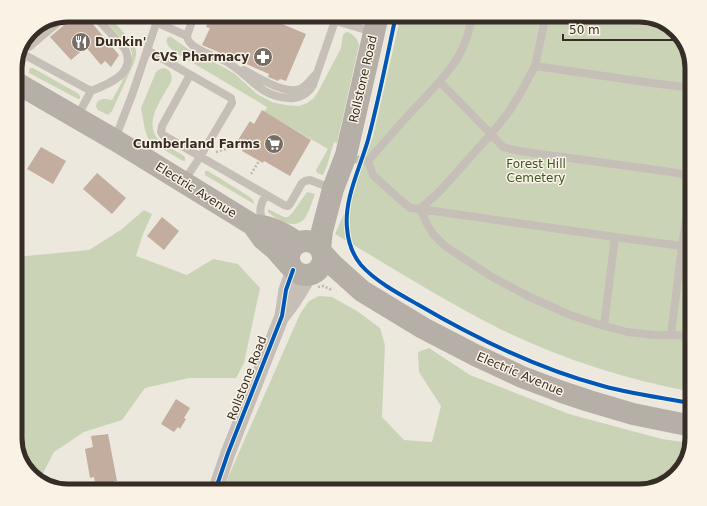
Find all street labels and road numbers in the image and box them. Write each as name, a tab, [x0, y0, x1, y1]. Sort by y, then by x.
street label: Rollstone Road	[346, 34, 380, 124]
street label: Electric Avenue	[153, 159, 239, 221]
street label: Rollstone Road	[225, 334, 269, 422]
street label: Electric Avenue	[475, 349, 565, 399]

